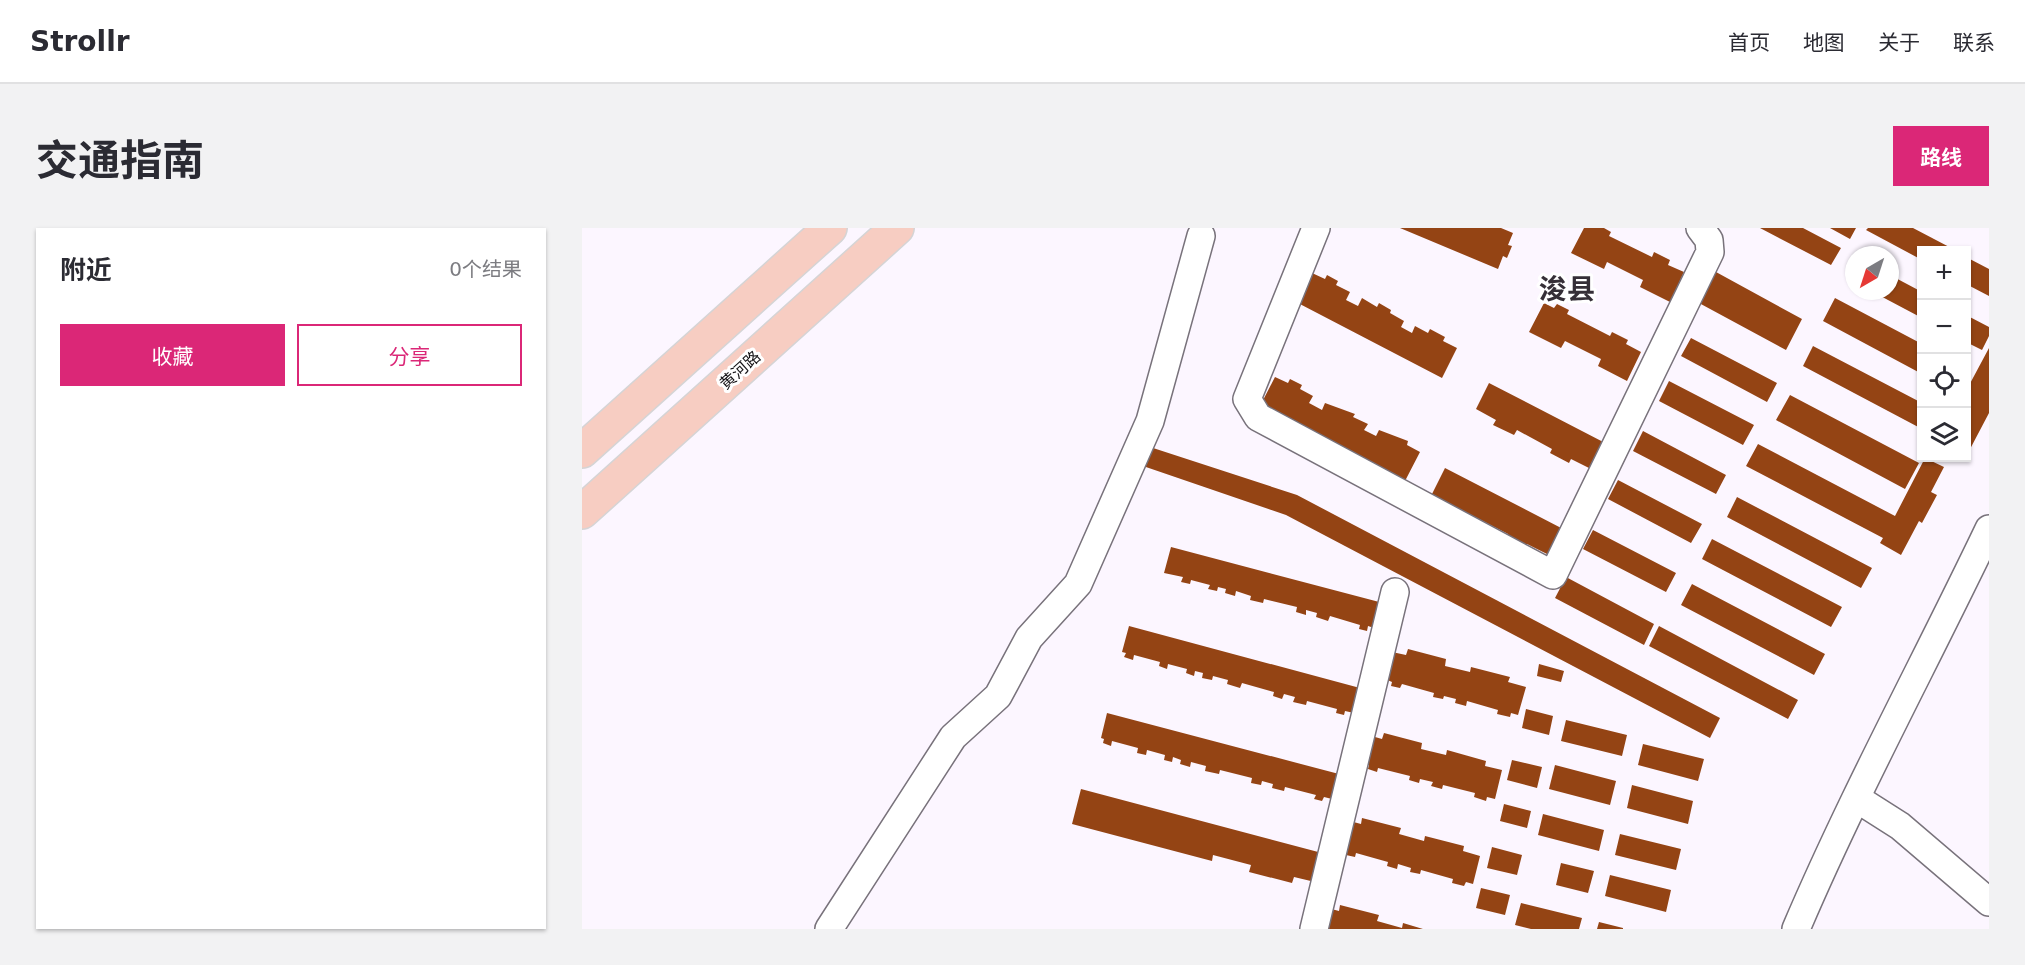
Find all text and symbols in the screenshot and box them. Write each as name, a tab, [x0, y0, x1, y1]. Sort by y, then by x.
text: Strollr	[30, 25, 130, 58]
text: 首页	[1728, 31, 1770, 55]
text: 地图	[1803, 31, 1845, 55]
text: 关于	[1878, 31, 1920, 55]
text: 联系	[1953, 31, 1995, 55]
button: 路线	[1893, 126, 1989, 186]
text: 交通指南	[36, 136, 204, 185]
north arrow	[1845, 246, 1899, 300]
map controls	[1917, 246, 1971, 462]
button: +	[1917, 246, 1971, 300]
text: 附近	[60, 255, 112, 285]
text: 0个结果	[449, 257, 522, 281]
district label: 浚县	[1539, 273, 1595, 306]
button: −	[1917, 300, 1971, 354]
button: 收藏	[60, 324, 285, 386]
button: 分享	[297, 324, 522, 386]
street label: 黄河路	[716, 347, 764, 393]
button: locate	[1917, 354, 1971, 408]
button: layers	[1917, 408, 1971, 462]

